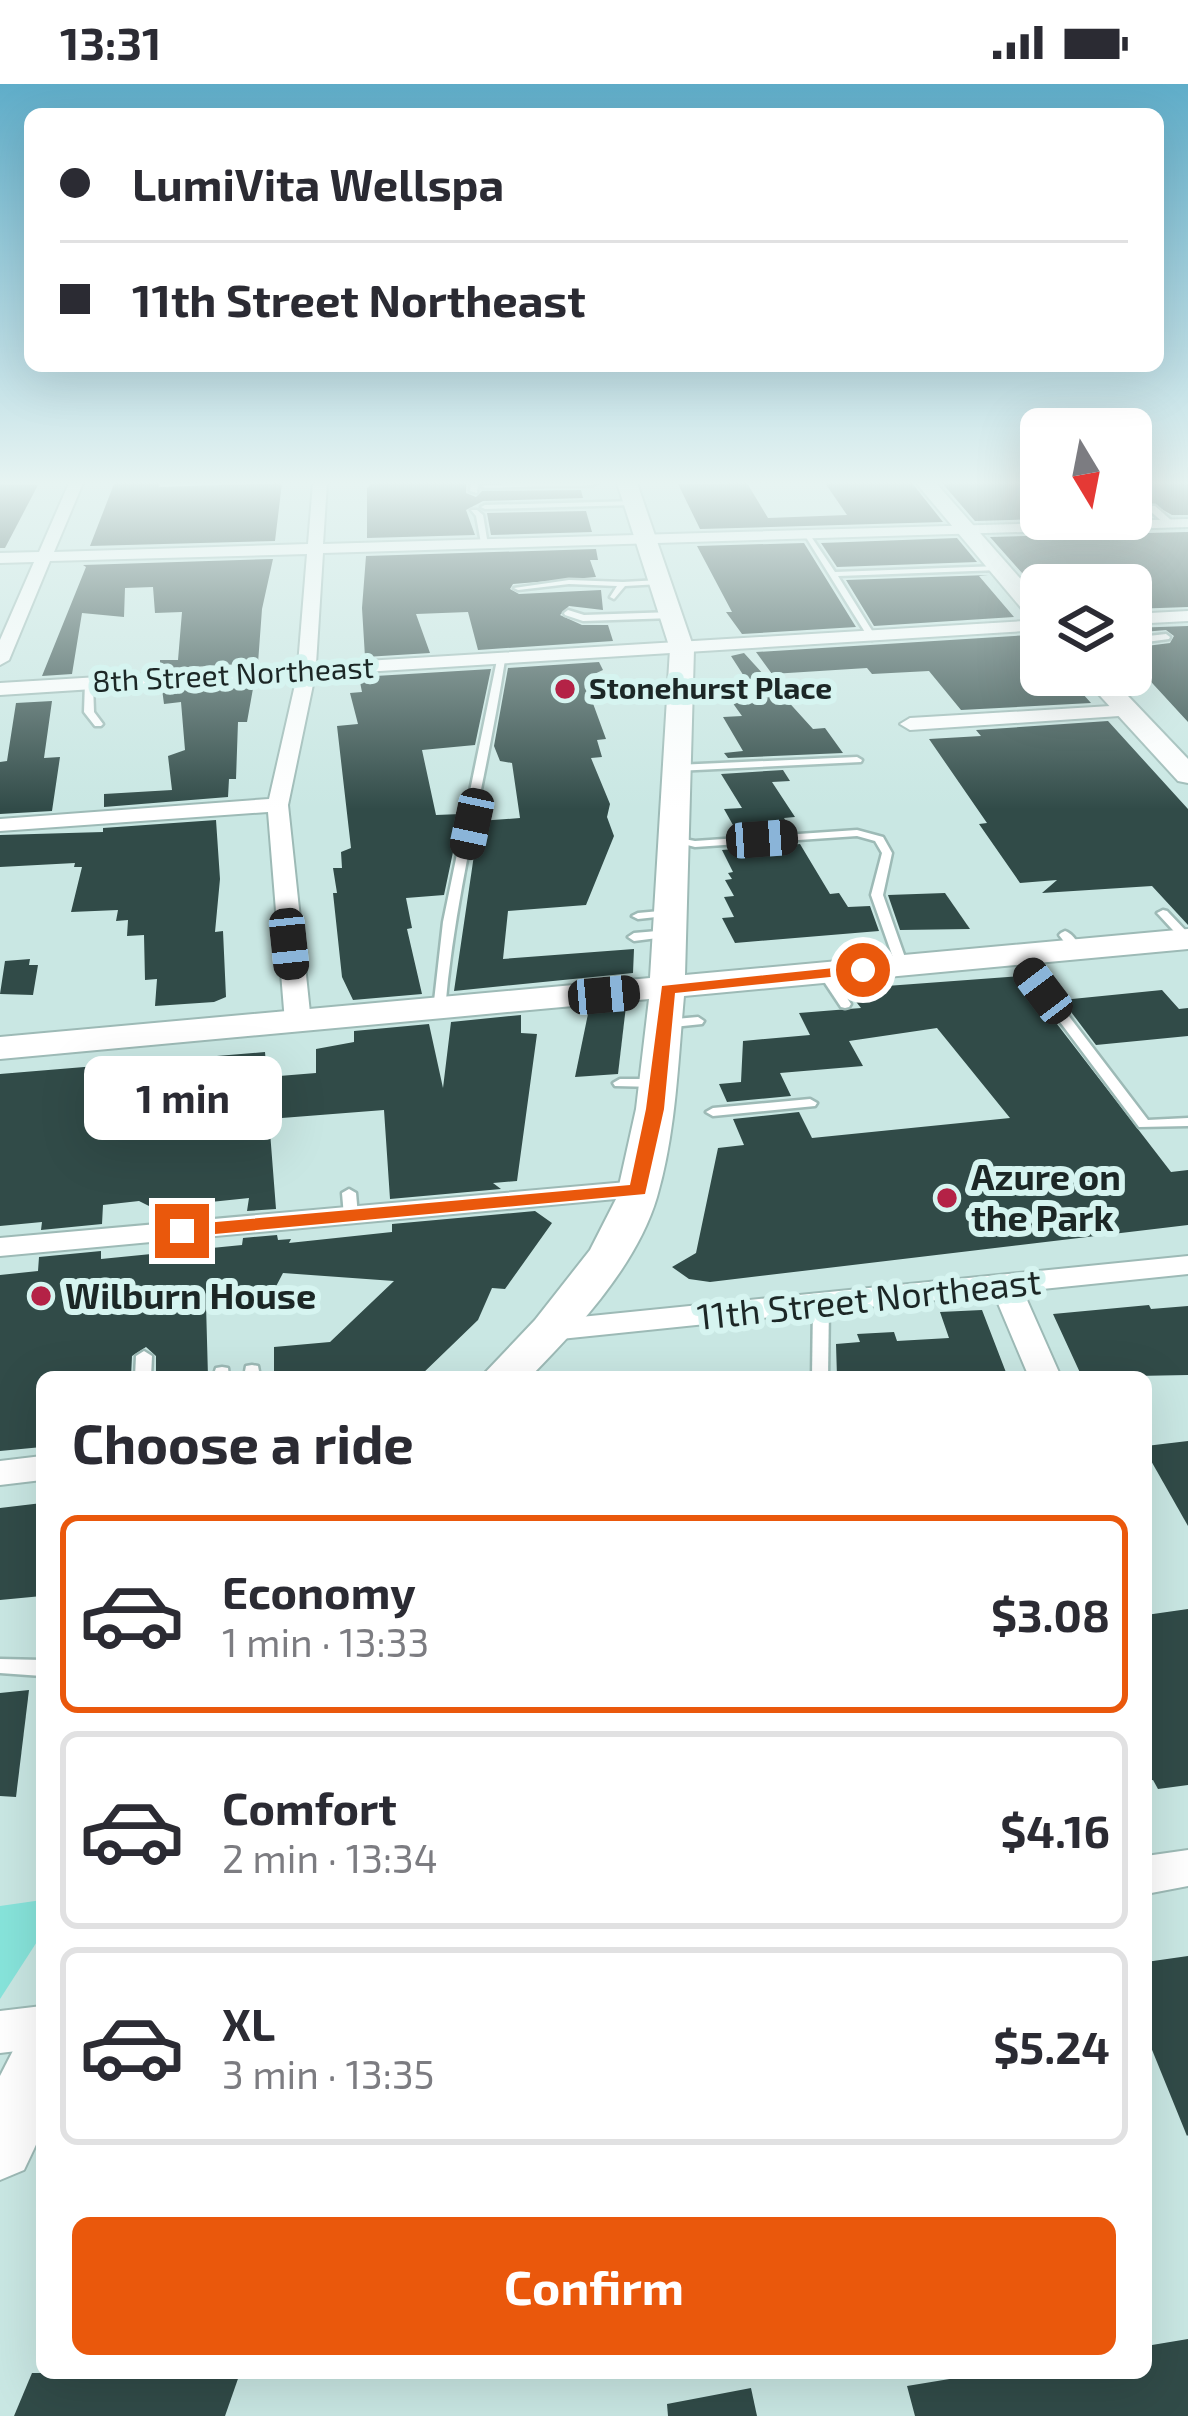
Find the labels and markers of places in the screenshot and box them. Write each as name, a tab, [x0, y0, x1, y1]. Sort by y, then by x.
place label: Stonehurst Place	[589, 669, 832, 705]
marker: Stonehurst Place	[552, 676, 578, 702]
place label: Azure on the Park	[971, 1154, 1121, 1238]
marker: Azure on the Park	[934, 1185, 960, 1211]
place label: Wilburn House	[65, 1273, 316, 1316]
marker: Wilburn House	[28, 1283, 54, 1309]

